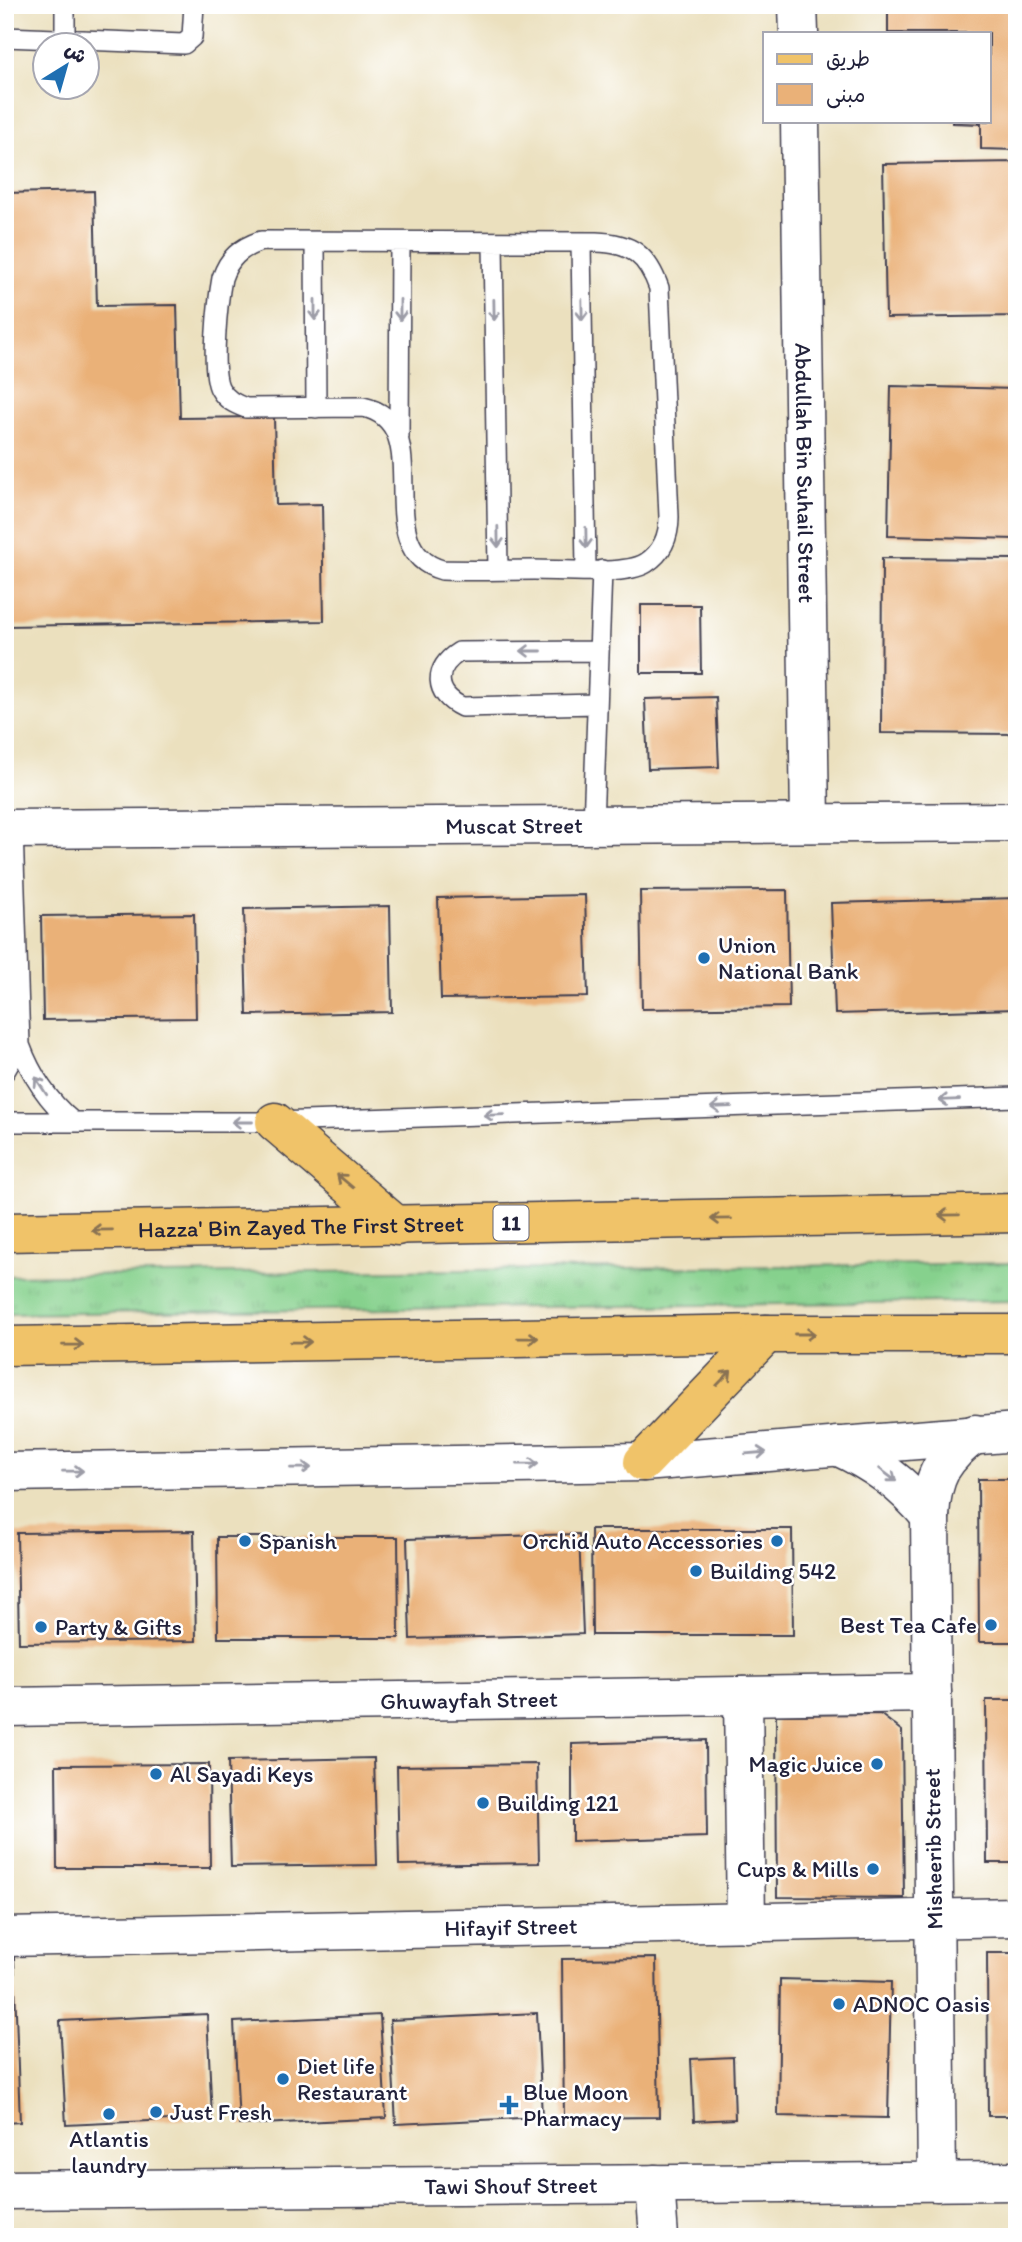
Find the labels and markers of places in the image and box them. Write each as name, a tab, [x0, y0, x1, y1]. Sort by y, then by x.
place label: Union National Bank	[718, 931, 859, 985]
marker: Union National Bank	[696, 950, 712, 966]
place label: Spanish	[259, 1527, 338, 1555]
place label: Orchid Auto Accessories	[522, 1527, 763, 1555]
marker: Spanish	[237, 1533, 253, 1549]
marker: Orchid Auto Accessories	[769, 1533, 785, 1549]
place label: Building 542	[710, 1557, 836, 1585]
marker: Building 542	[688, 1563, 704, 1579]
place label: Best Tea Cafe	[840, 1611, 977, 1639]
place label: Party & Gifts	[55, 1613, 182, 1641]
marker: Best Tea Cafe	[983, 1617, 999, 1633]
marker: Party & Gifts	[33, 1619, 49, 1635]
place label: Magic Juice	[749, 1750, 863, 1778]
marker: Magic Juice	[869, 1756, 885, 1772]
place label: Al Sayadi Keys	[170, 1760, 314, 1788]
marker: Al Sayadi Keys	[148, 1766, 164, 1782]
place label: Building 121	[497, 1789, 619, 1817]
marker: Building 121	[475, 1795, 491, 1811]
place label: Cups & Mills	[737, 1855, 859, 1883]
marker: Cups & Mills	[865, 1861, 881, 1877]
place label: ADNOC Oasis	[853, 1990, 990, 2018]
marker: ADNOC Oasis	[831, 1996, 847, 2012]
place label: Diet life Restaurant	[297, 2052, 408, 2106]
marker: Diet life Restaurant	[275, 2071, 291, 2087]
place label: Blue Moon Pharmacy	[523, 2078, 628, 2132]
marker: Blue Moon Pharmacy	[501, 2097, 517, 2113]
place label: Just Fresh	[170, 2098, 272, 2126]
marker: Just Fresh	[148, 2104, 164, 2120]
marker: Atlantis laundry	[101, 2106, 117, 2122]
place label: Atlantis laundry	[69, 2125, 149, 2179]

